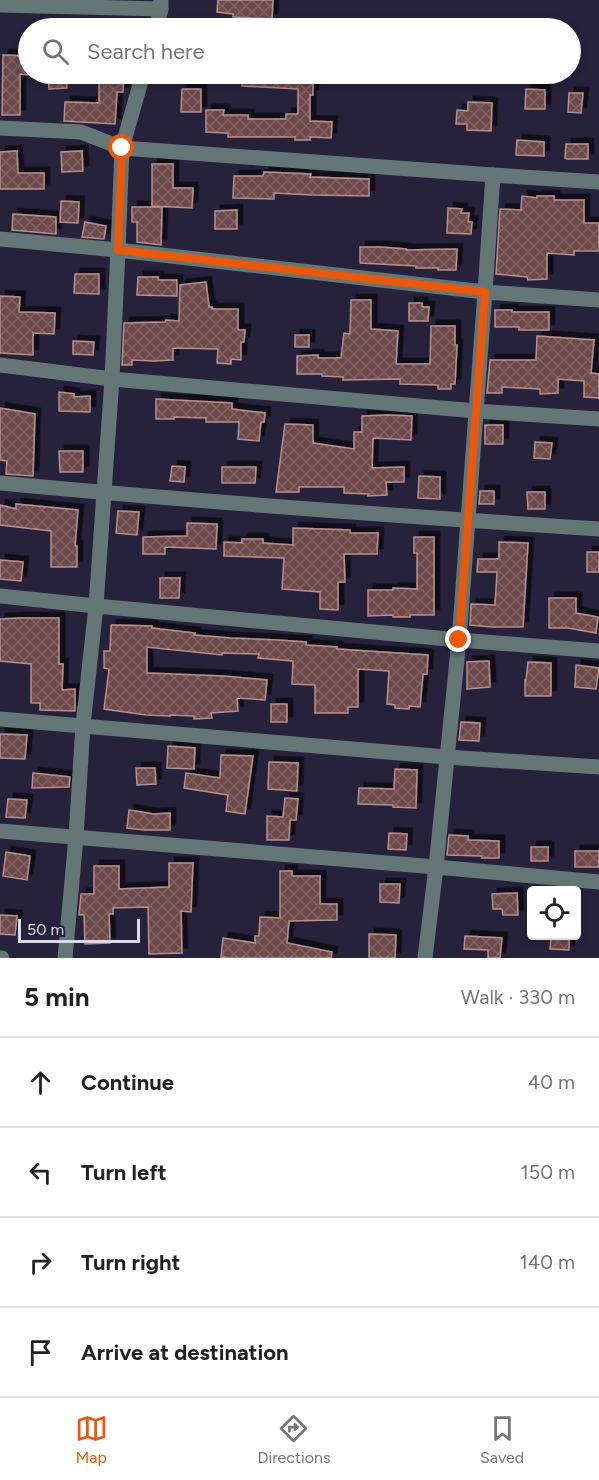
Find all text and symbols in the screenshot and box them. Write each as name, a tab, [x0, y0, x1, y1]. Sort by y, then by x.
search box	[18, 18, 581, 84]
icon: search	[39, 35, 72, 68]
text: Search here	[87, 38, 205, 65]
route start	[108, 134, 134, 160]
route end	[445, 626, 471, 652]
map controls	[527, 886, 581, 940]
button: locate	[527, 886, 581, 940]
scale bar	[18, 916, 140, 944]
text: 50 m	[27, 920, 64, 939]
text: 5 min	[24, 981, 90, 1013]
text: Walk · 330 m	[461, 985, 575, 1009]
icon: ahead	[24, 1066, 57, 1099]
text: Continue	[81, 1069, 174, 1096]
text: 40 m	[528, 1070, 575, 1094]
icon: left	[24, 1156, 57, 1189]
text: Turn left	[81, 1159, 167, 1186]
text: 150 m	[520, 1160, 575, 1184]
icon: right	[24, 1246, 57, 1279]
text: Turn right	[81, 1249, 180, 1276]
text: 140 m	[520, 1250, 575, 1274]
icon: arrive	[24, 1336, 57, 1369]
text: Arrive at destination	[81, 1339, 289, 1366]
tab: Map	[75, 1412, 108, 1467]
tab: Directions	[257, 1412, 330, 1467]
tab: Saved	[480, 1412, 524, 1467]

